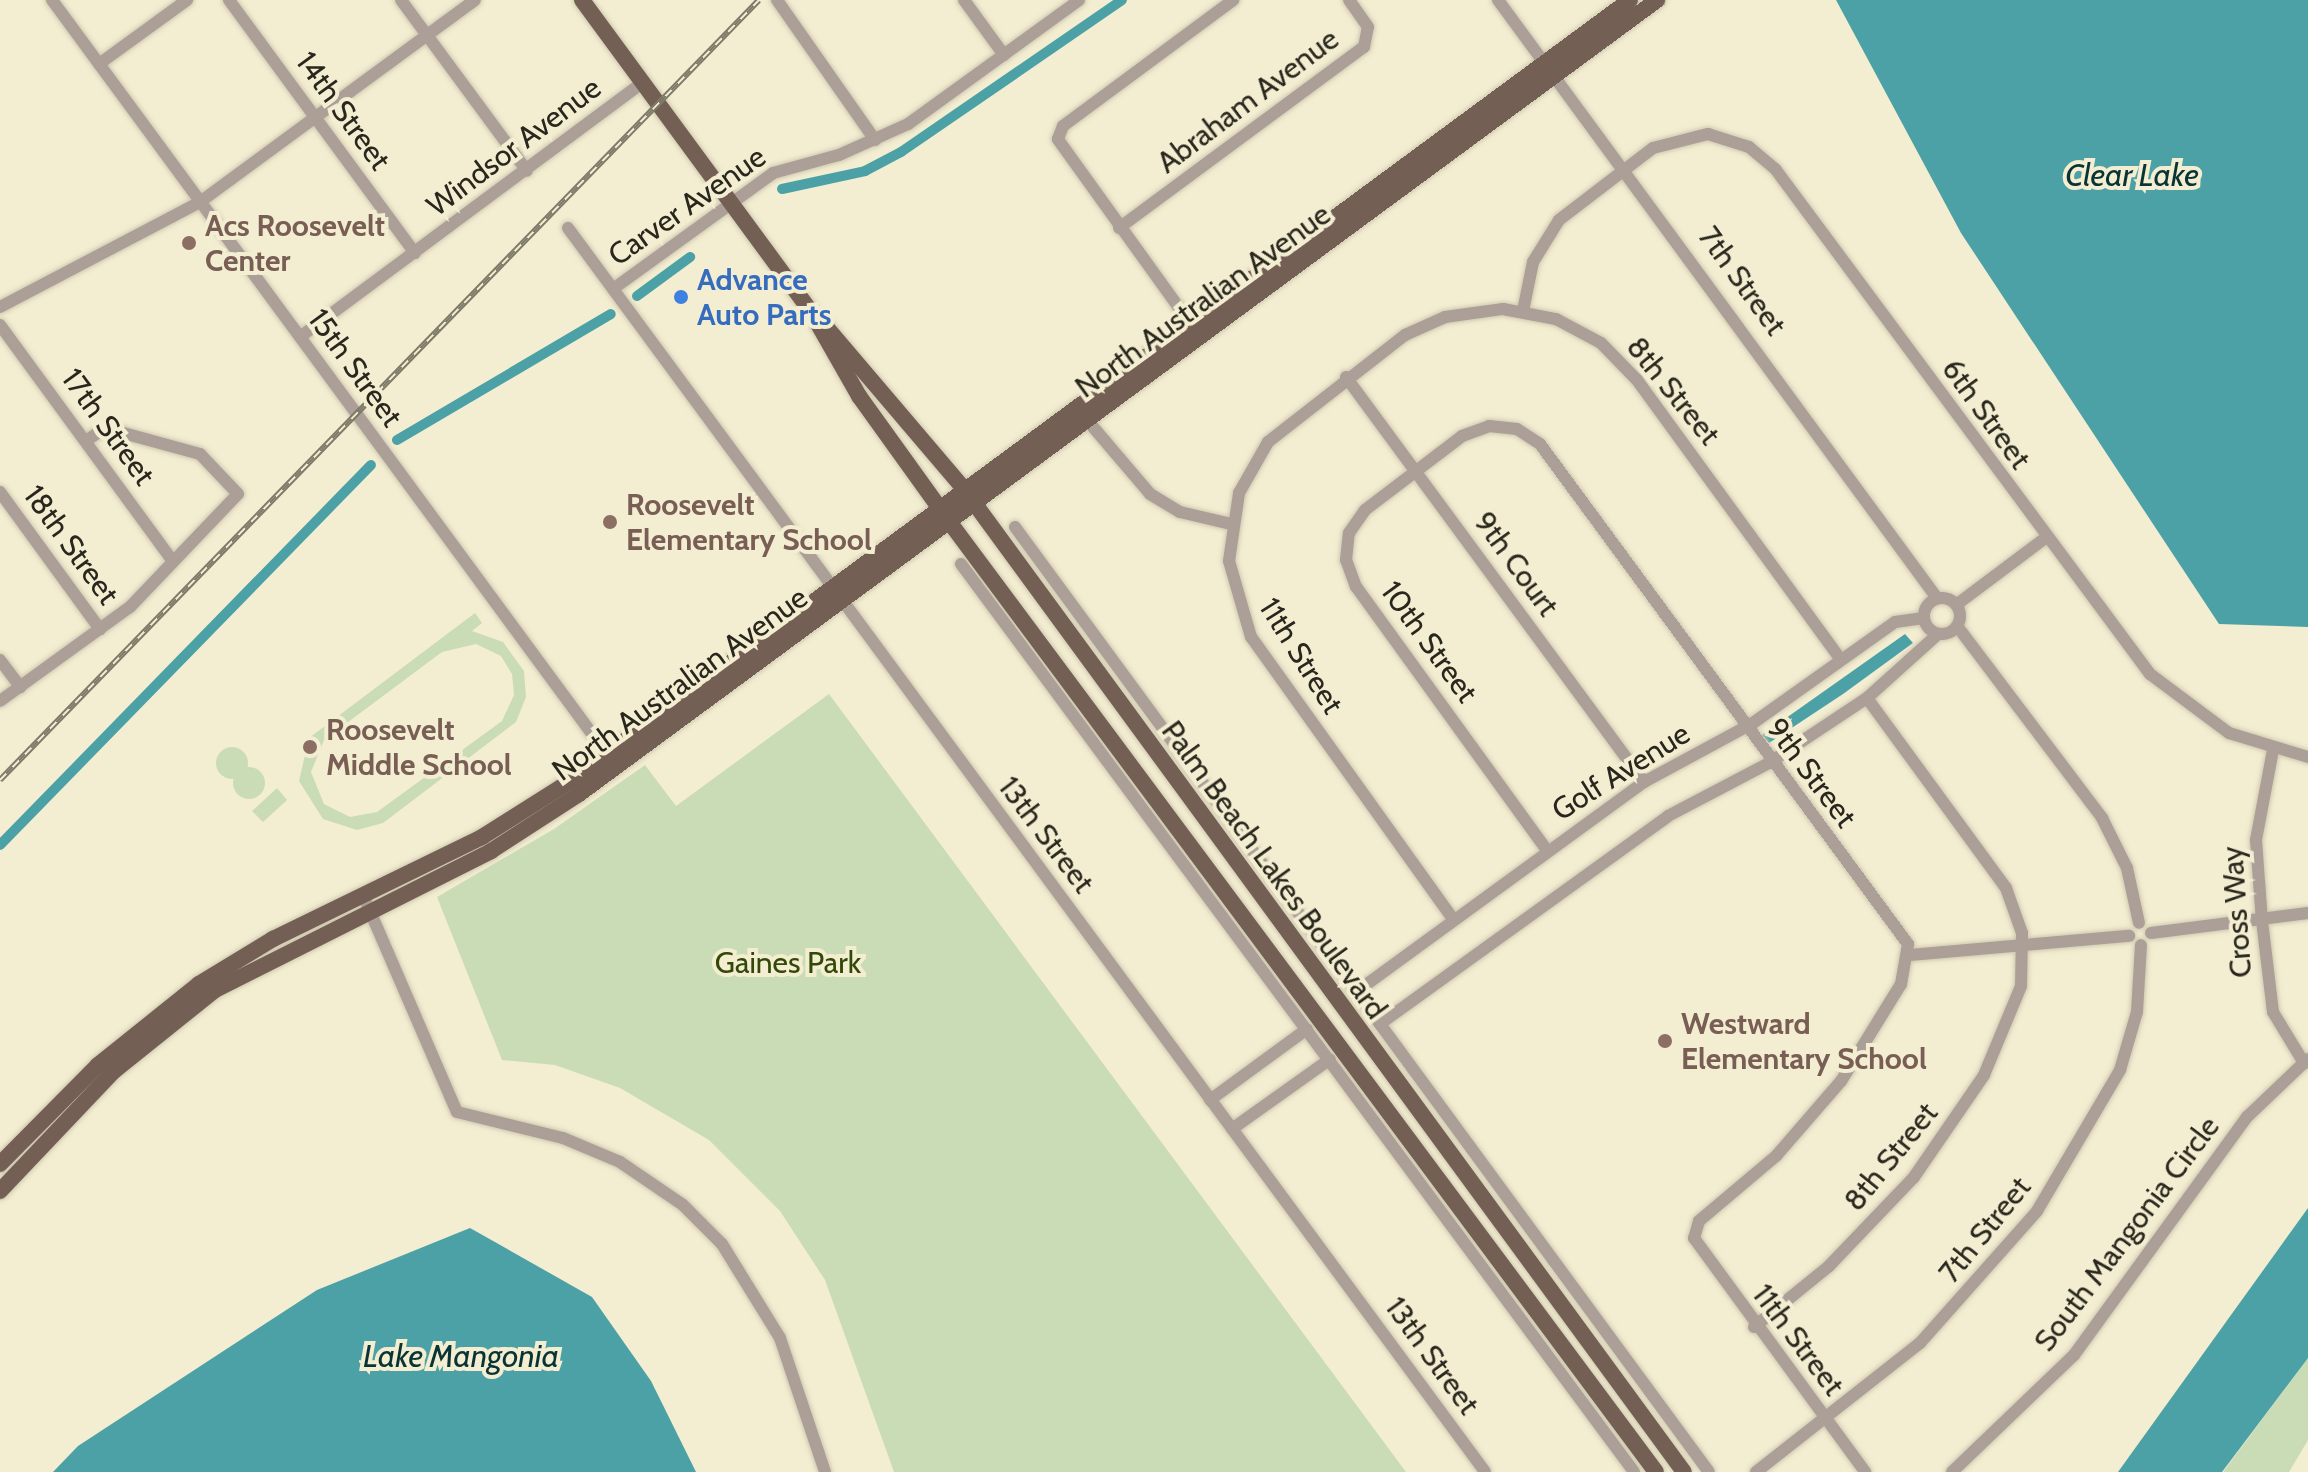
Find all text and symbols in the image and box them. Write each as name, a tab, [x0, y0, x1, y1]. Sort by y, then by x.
street label: Abraham Avenue	[1150, 21, 1346, 181]
street label: 14th Street	[288, 45, 398, 177]
street label: Windsor Avenue	[420, 70, 608, 224]
street label: Carver Avenue	[601, 139, 773, 273]
water label: Clear Lake	[2065, 156, 2199, 194]
street label: North Australian Avenue	[1069, 196, 1337, 406]
place label: Acs Roosevelt Center	[205, 208, 385, 278]
street label: 7th Street	[1691, 220, 1793, 342]
marker: Acs Roosevelt Center	[180, 234, 198, 252]
place label: Advance Auto Parts	[697, 262, 831, 332]
marker: Advance Auto Parts	[672, 288, 690, 306]
street label: 15th Street	[300, 302, 410, 434]
street label: 8th Street	[1619, 330, 1727, 452]
street label: 6th Street	[1934, 352, 2038, 476]
street label: 17th Street	[54, 362, 162, 492]
street label: 18th Street	[16, 479, 126, 611]
place label: Roosevelt Elementary School	[626, 487, 872, 558]
street label: 9th Court	[1466, 505, 1566, 623]
marker: Roosevelt Elementary School	[601, 513, 619, 531]
street label: 10th Street	[1373, 574, 1485, 710]
street label: North Australian Avenue	[546, 579, 814, 789]
street label: 11th Street	[1251, 591, 1351, 721]
street label: 9th Street	[1758, 711, 1864, 835]
place label: Roosevelt Middle School	[326, 712, 512, 782]
street label: Palm Beach Lakes Boulevard	[1154, 714, 1394, 1026]
street label: Golf Avenue	[1546, 716, 1696, 828]
marker: Roosevelt Middle School	[301, 738, 319, 756]
street label: 13th Street	[991, 770, 1101, 900]
street label: Cross Way	[2214, 845, 2260, 979]
park label: Gaines Park	[715, 945, 861, 981]
place label: Westward Elementary School	[1681, 1006, 1927, 1076]
marker: Westward Elementary School	[1656, 1032, 1674, 1050]
street label: 8th Street	[1837, 1096, 1945, 1218]
street label: South Mangonia Circle	[2027, 1109, 2227, 1359]
street label: 7th Street	[1932, 1170, 2038, 1290]
street label: 11th Street	[1745, 1277, 1851, 1403]
street label: 13th Street	[1377, 1290, 1487, 1422]
water label: Lake Mangonia	[363, 1337, 559, 1375]

